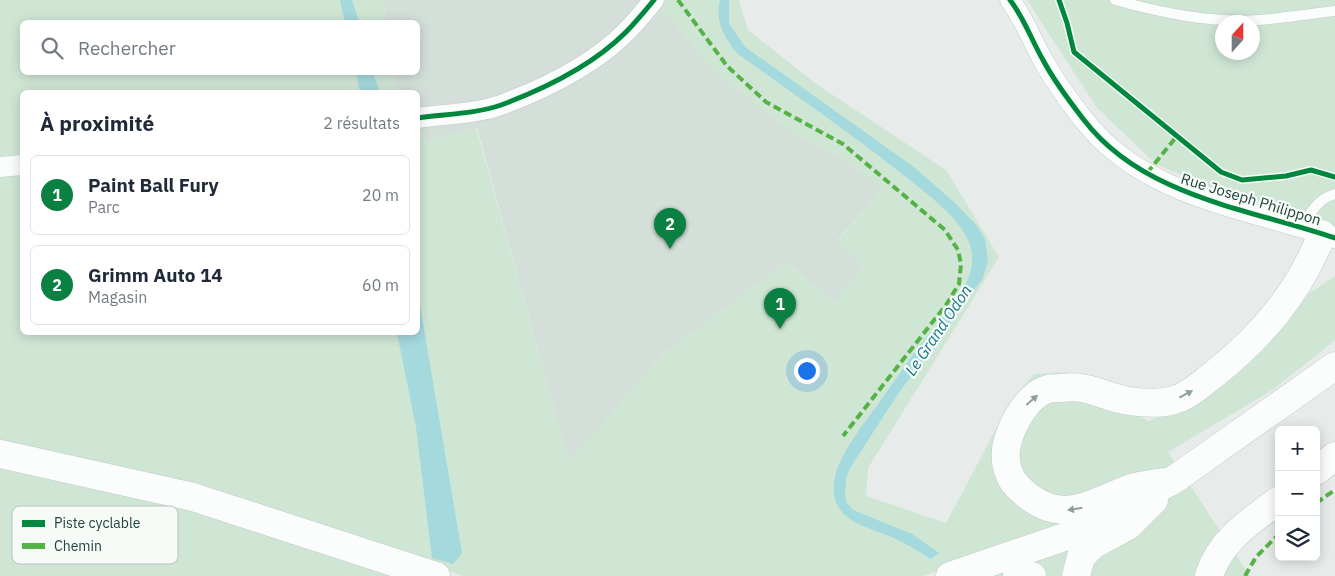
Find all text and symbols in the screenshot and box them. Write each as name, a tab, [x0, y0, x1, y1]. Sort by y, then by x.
north arrow	[1215, 15, 1260, 60]
search box	[20, 20, 420, 75]
icon: search	[38, 34, 66, 62]
text: Rechercher	[78, 36, 176, 60]
text: À proximité	[40, 109, 154, 137]
text: 2 résultats	[323, 113, 400, 133]
street label: Rue Joseph Philippon	[1179, 169, 1323, 229]
text: Paint Ball Fury	[88, 173, 219, 197]
text: 1	[52, 185, 62, 205]
text: 20 m	[362, 185, 399, 205]
text: Parc	[88, 197, 120, 217]
pin: 2	[654, 208, 686, 249]
text: Grimm Auto 14	[88, 263, 223, 287]
text: 2	[52, 275, 62, 295]
text: 60 m	[362, 275, 399, 295]
water label: Le Grand Odon	[900, 281, 976, 379]
text: Magasin	[88, 287, 147, 307]
pin: 1	[764, 288, 796, 329]
your location	[794, 358, 820, 384]
one-way arrow	[1179, 390, 1194, 398]
one-way arrow	[1025, 395, 1038, 406]
map controls	[1275, 426, 1320, 561]
button: +	[1275, 426, 1320, 471]
button: −	[1275, 471, 1320, 516]
one-way arrow	[1067, 505, 1083, 513]
legend	[12, 506, 178, 564]
text: Piste cyclable	[54, 514, 141, 532]
button: layers	[1275, 516, 1320, 561]
text: Chemin	[54, 537, 102, 555]

